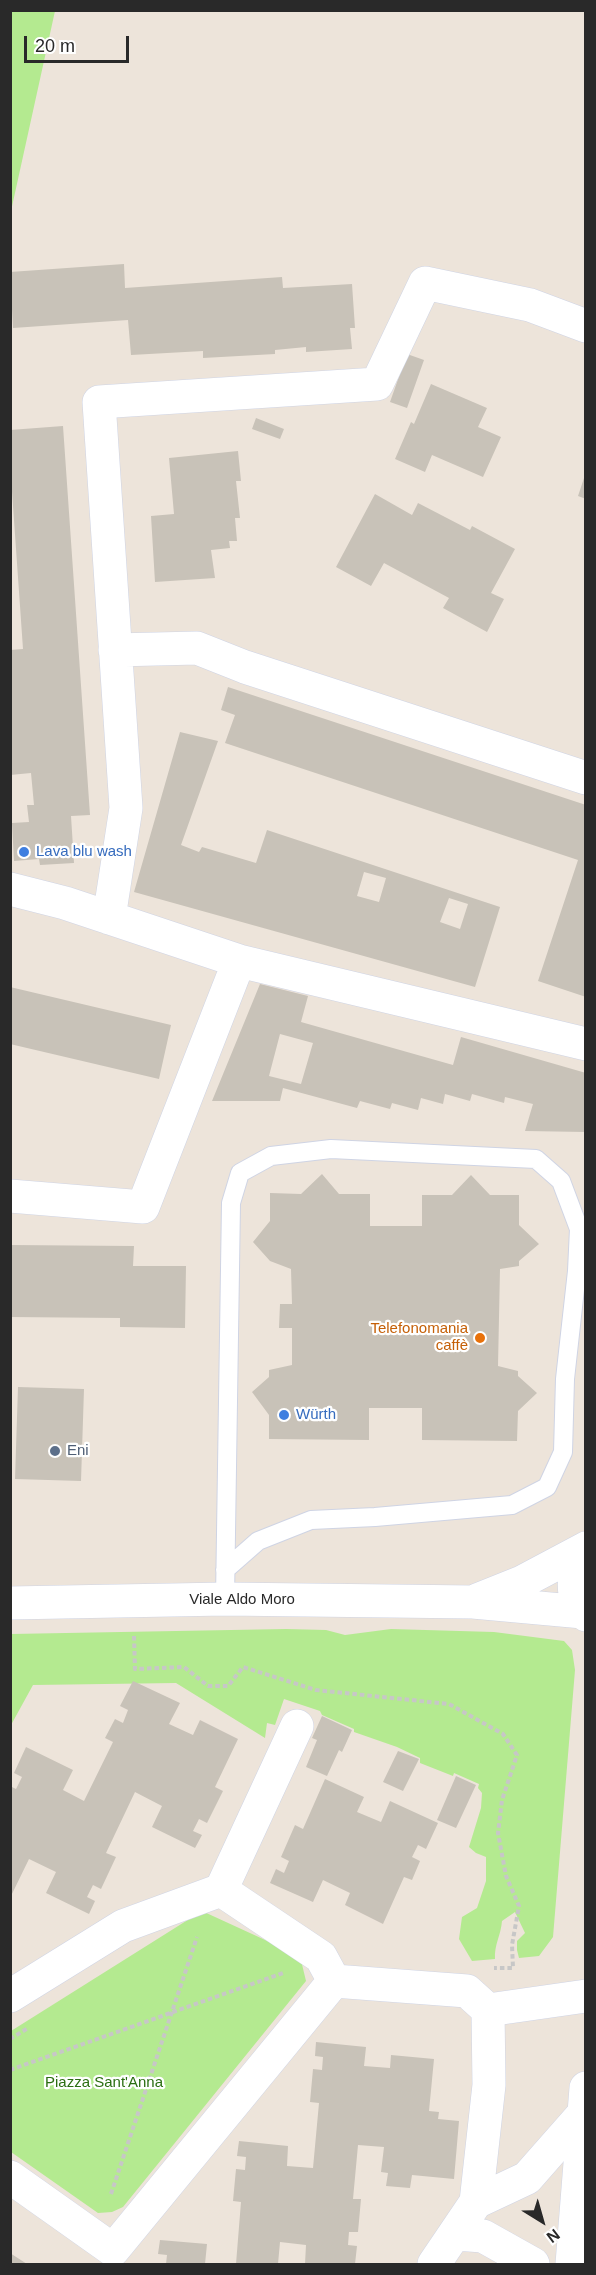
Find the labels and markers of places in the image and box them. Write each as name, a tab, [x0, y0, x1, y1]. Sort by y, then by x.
place label: Lava blu wash	[36, 843, 132, 861]
marker: Lava blu wash	[17, 845, 31, 859]
place label: Telefonomania caffè	[370, 1320, 468, 1355]
marker: Telefonomania caffè	[473, 1331, 487, 1345]
place label: Würth	[296, 1406, 336, 1424]
marker: Würth	[277, 1408, 291, 1422]
place label: Eni	[67, 1442, 89, 1460]
marker: Eni	[48, 1444, 62, 1458]

